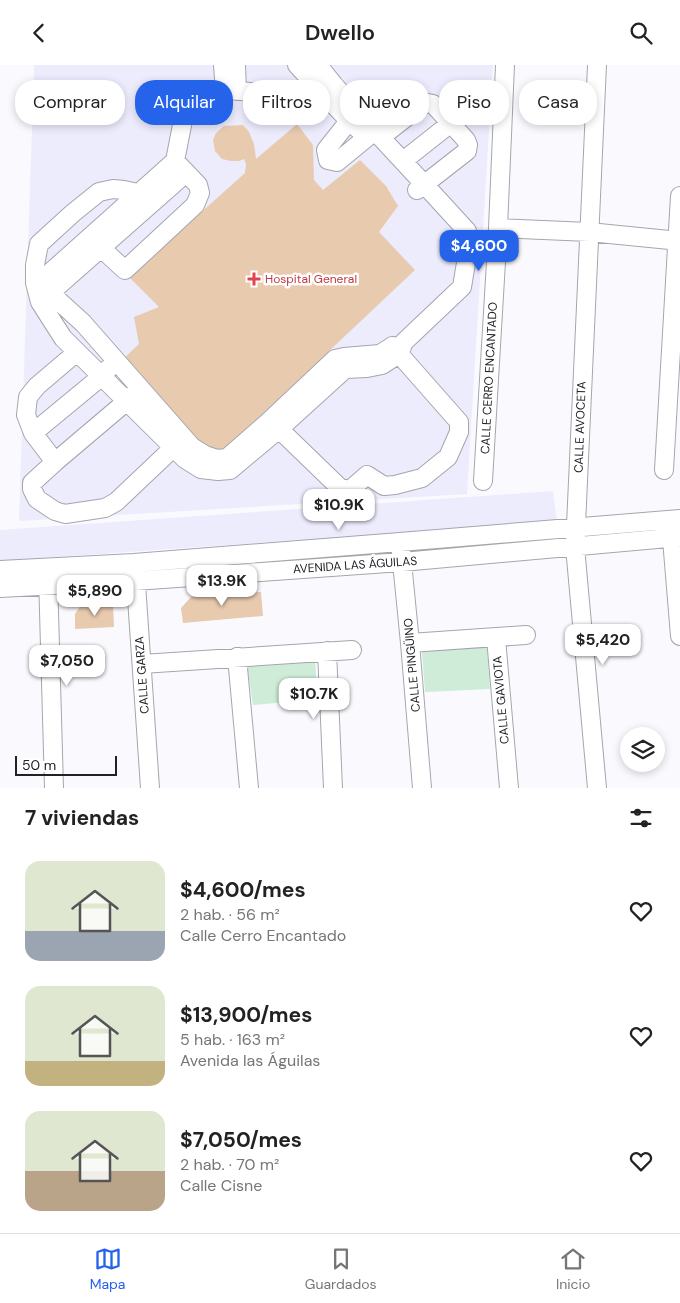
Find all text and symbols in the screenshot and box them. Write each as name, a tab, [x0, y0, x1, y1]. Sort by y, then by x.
text: Dwello	[305, 18, 375, 47]
icon: back	[25, 19, 53, 47]
icon: search	[627, 19, 655, 47]
chip: Comprar	[15, 80, 125, 125]
chip: Alquilar	[135, 80, 233, 125]
chip: Filtros	[243, 80, 330, 125]
chip: Nuevo	[340, 80, 429, 125]
chip: Piso	[439, 80, 509, 125]
chip: Casa	[519, 80, 597, 125]
pin: $4,600	[438, 229, 520, 272]
text: $4,600	[451, 235, 507, 256]
place label: Hospital General	[265, 271, 357, 287]
marker: Hospital General	[247, 272, 261, 286]
street label: CALLE CERRO ENCANTADO	[477, 302, 501, 454]
street label: CALLE AVOCETA	[570, 381, 590, 473]
pin: $10.9K	[298, 489, 380, 531]
text: $10.9K	[314, 494, 364, 515]
street label: AVENIDA LAS ÁGUILAS	[292, 553, 418, 577]
pin: $13.9K	[181, 565, 263, 607]
text: $13.9K	[197, 570, 247, 591]
pin: $5,890	[54, 575, 136, 617]
text: $5,890	[68, 580, 122, 601]
street label: CALLE PINGÜINO	[400, 617, 424, 713]
pin: $5,420	[562, 623, 644, 666]
text: $5,420	[576, 629, 630, 650]
street label: CALLE GARZA	[131, 636, 153, 714]
pin: $7,050	[26, 645, 108, 687]
text: $7,050	[40, 650, 94, 671]
street label: CALLE GAVIOTA	[489, 655, 513, 745]
pin: $10.7K	[273, 677, 355, 720]
text: $10.7K	[290, 683, 338, 704]
map controls	[620, 727, 665, 772]
button: layers	[620, 727, 665, 772]
scale bar	[15, 753, 118, 776]
text: 50 m	[22, 756, 56, 774]
text: 7 viviendas	[25, 804, 139, 832]
icon: filters	[627, 804, 655, 832]
text: $4,600/mes	[180, 876, 306, 904]
icon: home	[65, 881, 125, 941]
icon: heart	[627, 897, 655, 925]
text: 2 hab. · 56 m²	[180, 904, 280, 925]
text: Calle Cerro Encantado	[180, 925, 346, 946]
text: $13,900/mes	[180, 1001, 312, 1029]
icon: home	[65, 1006, 125, 1066]
icon: heart	[627, 1022, 655, 1050]
text: 5 hab. · 163 m²	[180, 1029, 285, 1050]
text: Avenida las Águilas	[180, 1050, 320, 1071]
text: $7,050/mes	[180, 1126, 302, 1154]
icon: home	[65, 1131, 125, 1191]
icon: heart	[627, 1147, 655, 1175]
text: 2 hab. · 70 m²	[180, 1154, 279, 1175]
text: Calle Cisne	[180, 1175, 262, 1196]
tab: Mapa	[90, 1245, 125, 1293]
tab: Guardados	[305, 1245, 377, 1293]
tab: Inicio	[556, 1245, 590, 1293]

